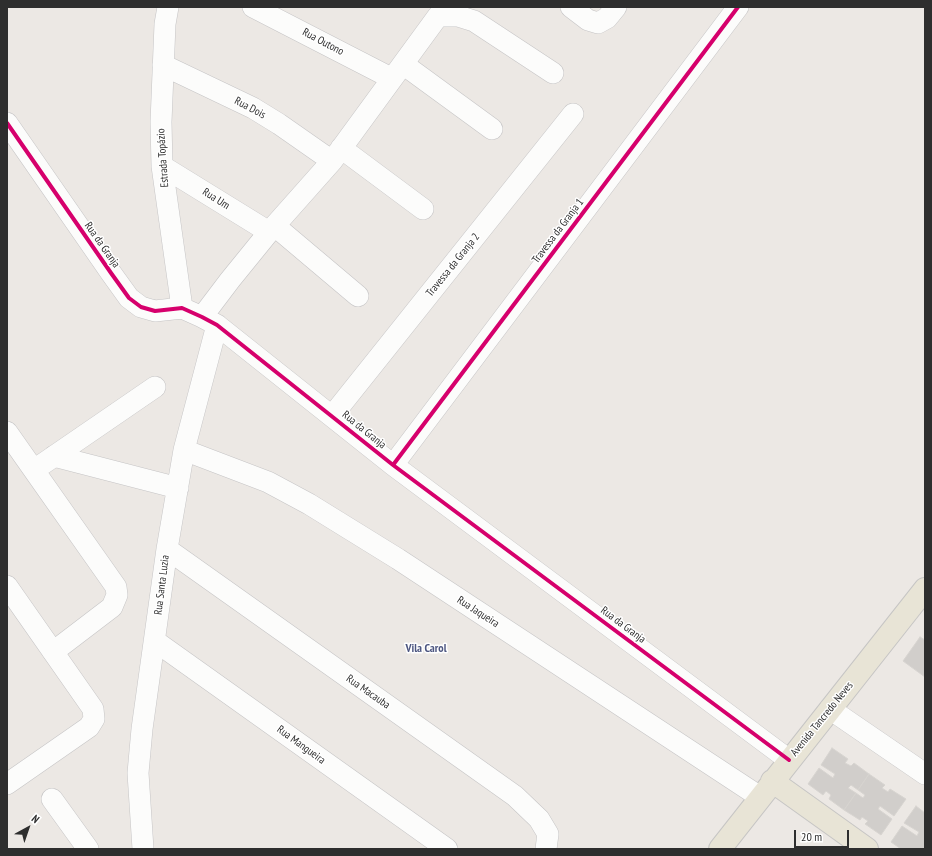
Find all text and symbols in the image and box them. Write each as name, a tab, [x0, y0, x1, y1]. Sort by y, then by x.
street label: Rua Outono	[300, 26, 346, 58]
street label: Rua Dois	[232, 94, 268, 122]
street label: Estrada Topázio	[154, 128, 172, 188]
street label: Rua Um	[200, 186, 232, 212]
street label: Travessa da Granja 1	[529, 196, 587, 266]
street label: Rua da Granja	[81, 220, 123, 270]
street label: Travessa da Granja 2	[423, 231, 483, 299]
street label: Rua da Granja	[339, 408, 389, 452]
street label: Rua Santa Luzia	[152, 554, 172, 616]
street label: Rua Jaqueira	[454, 593, 502, 631]
street label: Rua da Granja	[598, 604, 648, 646]
district label: Vila Carol	[405, 642, 447, 656]
street label: Rua Macauba	[344, 672, 392, 712]
street label: Avenida Tancredo Neves	[788, 679, 856, 759]
street label: Rua Mangueira	[274, 723, 328, 767]
north arrow	[8, 808, 48, 848]
text: N	[29, 812, 42, 826]
scale bar	[796, 822, 851, 848]
text: 20 m	[801, 829, 822, 844]

